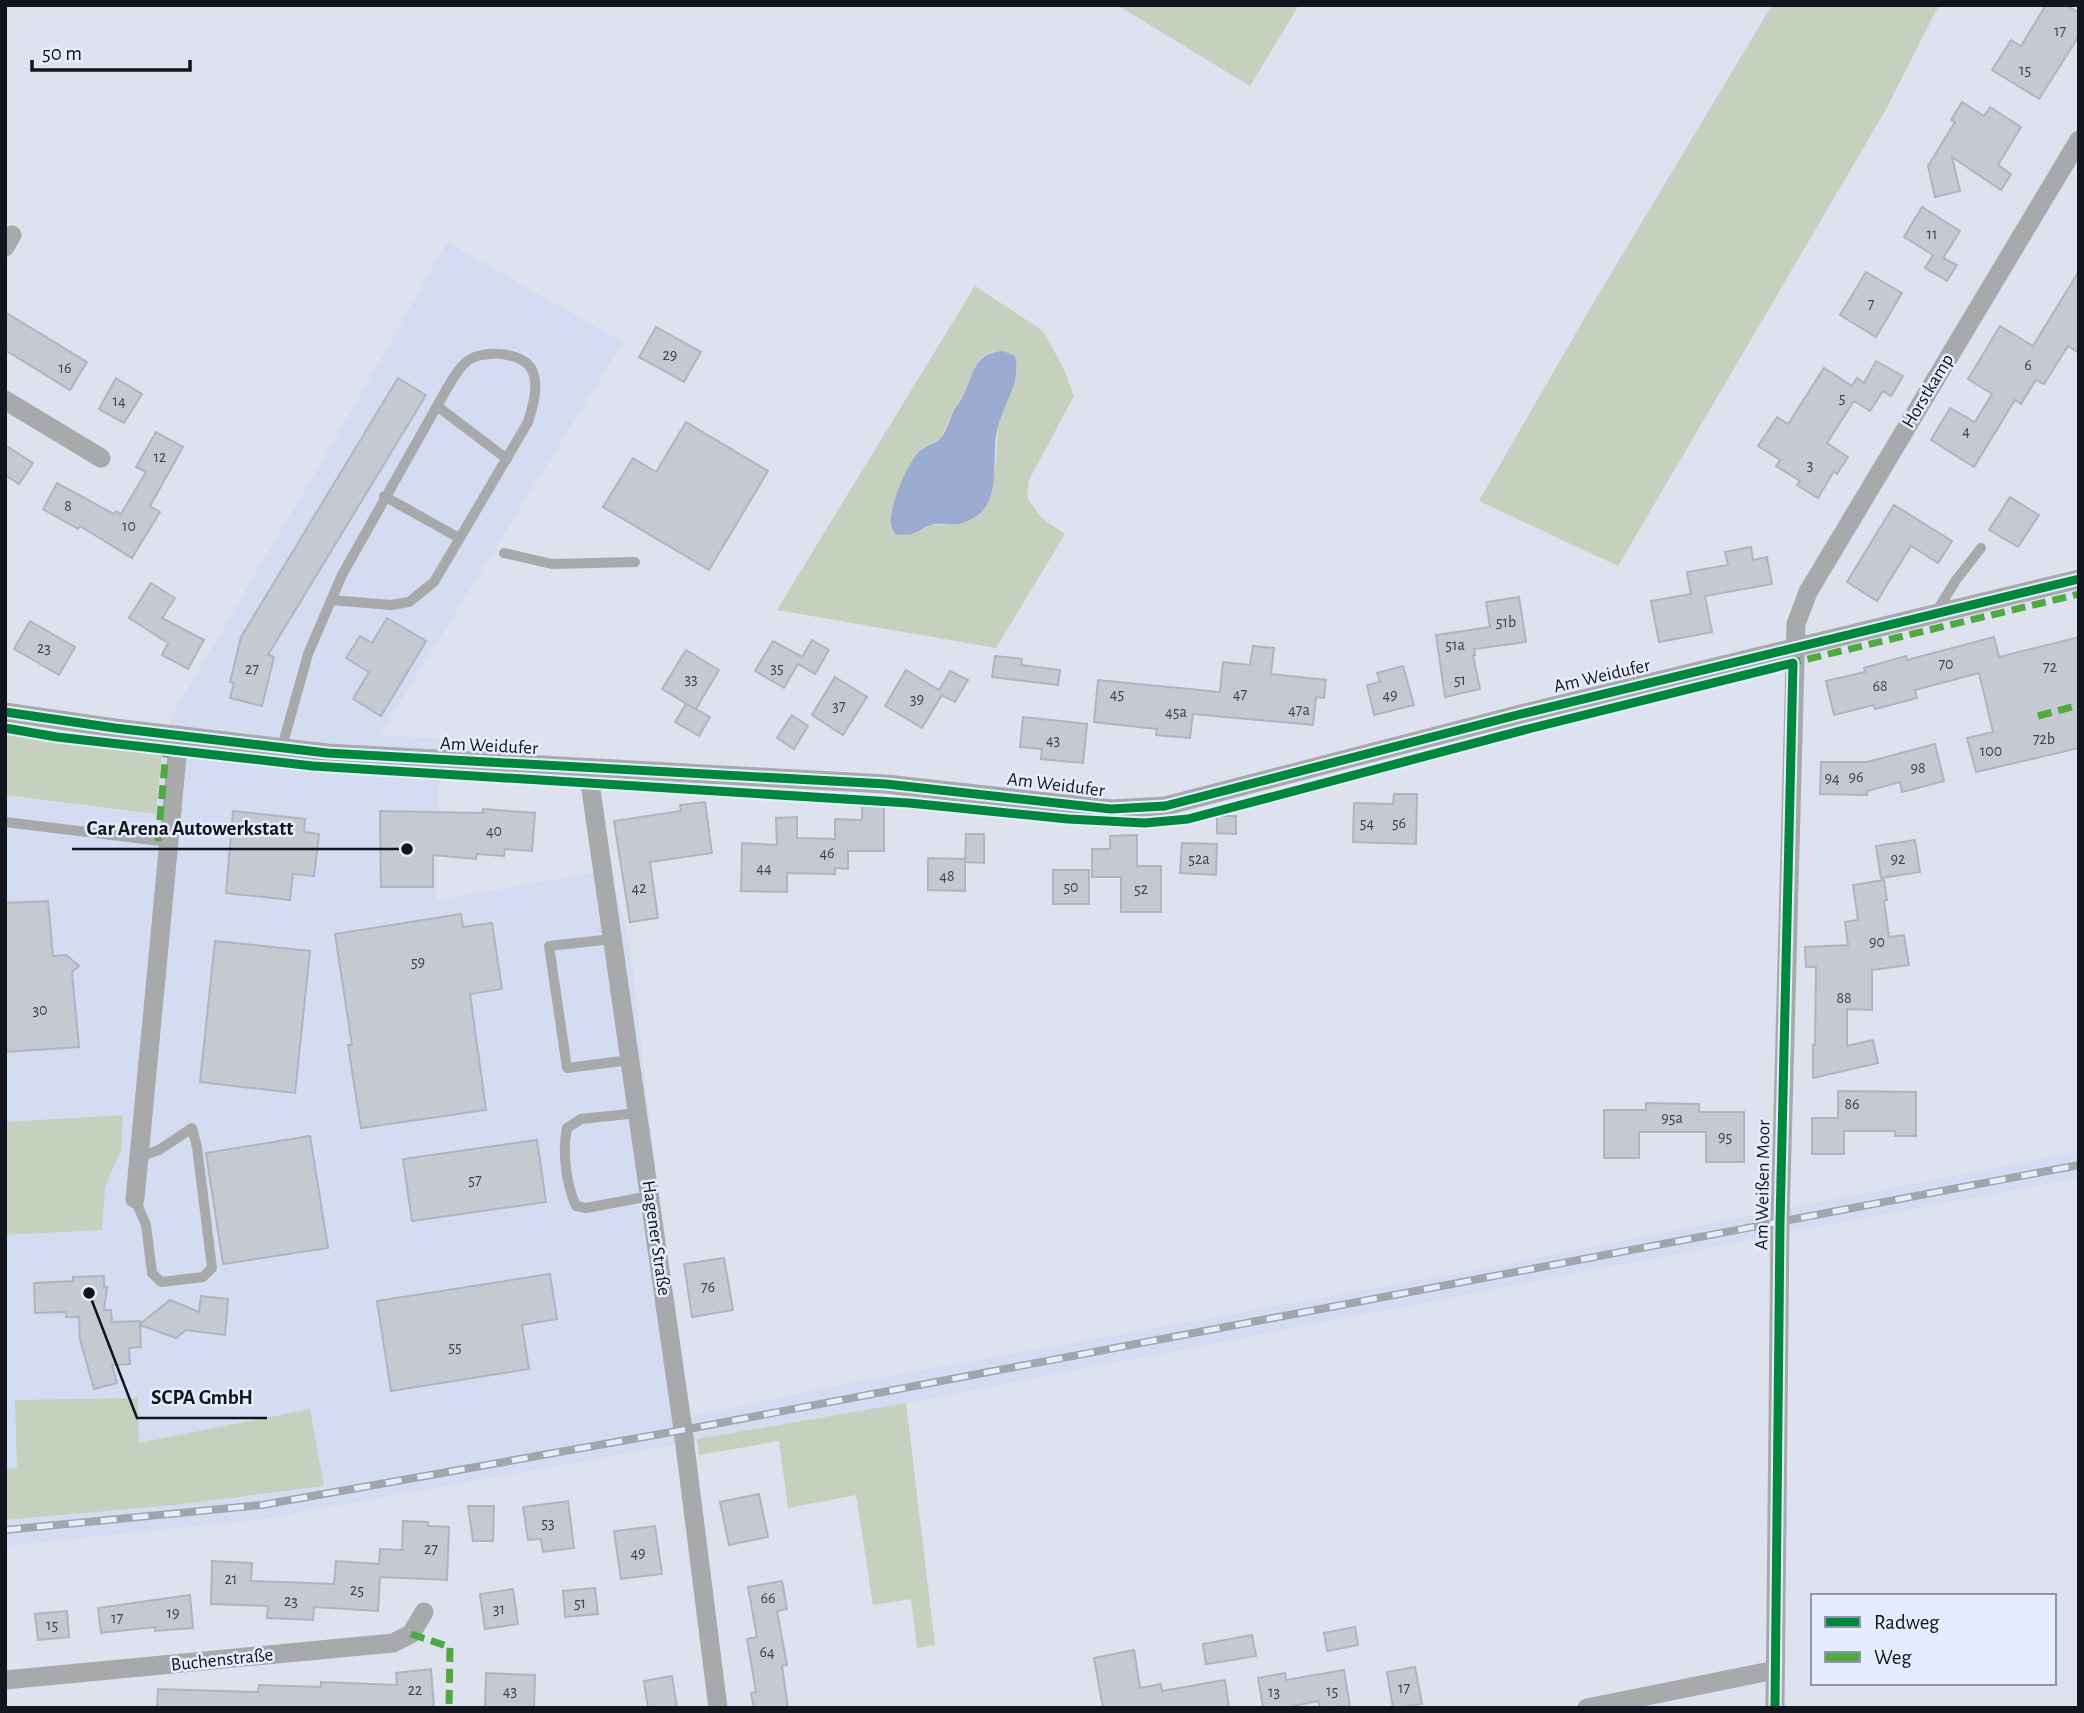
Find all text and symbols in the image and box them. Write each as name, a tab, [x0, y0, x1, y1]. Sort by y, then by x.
house number: 17	[2054, 23, 2066, 39]
scale bar	[32, 28, 189, 72]
text: 50 m	[42, 43, 82, 64]
house number: 15	[2019, 62, 2031, 78]
house number: 11	[1926, 226, 1938, 242]
house number: 7	[1868, 296, 1875, 312]
house number: 29	[663, 347, 677, 363]
street label: Horstkamp	[1899, 351, 1957, 431]
house number: 6	[2024, 357, 2032, 373]
house number: 16	[58, 360, 72, 376]
house number: 5	[1839, 390, 1845, 406]
house number: 14	[112, 393, 126, 409]
house number: 4	[1962, 423, 1970, 439]
house number: 12	[154, 449, 166, 465]
house number: 3	[1807, 457, 1813, 473]
house number: 8	[64, 498, 72, 514]
house number: 10	[122, 518, 136, 534]
house number: 51b	[1496, 614, 1516, 630]
house number: 51a	[1445, 637, 1465, 653]
house number: 23	[37, 640, 51, 656]
street label: Am Weidufer	[1552, 656, 1652, 696]
house number: 70	[1938, 656, 1954, 672]
house number: 72	[2043, 659, 2057, 675]
house number: 35	[770, 660, 784, 676]
house number: 27	[245, 661, 259, 677]
house number: 33	[684, 671, 698, 687]
house number: 51	[1454, 672, 1466, 688]
house number: 68	[1872, 678, 1888, 694]
house number: 45	[1110, 686, 1124, 702]
house number: 47	[1233, 686, 1248, 702]
house number: 49	[1382, 687, 1398, 703]
house number: 39	[910, 691, 924, 707]
house number: 37	[832, 698, 846, 714]
house number: 47a	[1288, 702, 1310, 718]
house number: 45a	[1165, 704, 1187, 720]
house number: 72b	[2033, 731, 2055, 747]
house number: 43	[1046, 732, 1060, 748]
street label: Am Weidufer	[439, 734, 539, 758]
house number: 100	[1980, 743, 2002, 759]
house number: 98	[1910, 760, 1926, 776]
house number: 96	[1848, 769, 1864, 785]
street label: Am Weidufer	[1006, 770, 1106, 800]
house number: 94	[1824, 770, 1840, 786]
callout: Car Arena Autowerkstatt	[72, 807, 307, 849]
house number: 54	[1360, 815, 1374, 831]
house number: 56	[1392, 815, 1406, 831]
text: Car Arena Autowerkstatt	[87, 818, 293, 839]
house number: 40	[486, 823, 502, 839]
house number: 46	[819, 845, 835, 861]
house number: 52a	[1188, 851, 1210, 867]
house number: 92	[1891, 851, 1905, 867]
house number: 44	[756, 860, 772, 876]
house number: 48	[939, 868, 955, 884]
house number: 50	[1063, 879, 1079, 895]
house number: 42	[632, 880, 646, 896]
house number: 52	[1134, 881, 1148, 897]
house number: 90	[1869, 934, 1885, 950]
house number: 59	[411, 954, 425, 970]
house number: 88	[1836, 990, 1852, 1006]
house number: 30	[32, 1002, 48, 1018]
house number: 86	[1844, 1096, 1860, 1112]
house number: 95a	[1661, 1110, 1683, 1126]
street label: Am Weißen Moor	[1752, 1120, 1774, 1250]
house number: 95	[1718, 1129, 1732, 1145]
house number: 57	[468, 1172, 482, 1188]
street label: Hagener Straße	[639, 1179, 673, 1297]
house number: 76	[701, 1279, 715, 1295]
house number: 55	[448, 1339, 462, 1355]
callout: SCPA GmbH	[137, 1376, 267, 1418]
text: SCPA GmbH	[151, 1387, 253, 1408]
house number: 53	[541, 1515, 555, 1531]
house number: 27	[424, 1541, 438, 1557]
house number: 49	[630, 1545, 646, 1561]
house number: 21	[225, 1571, 237, 1587]
house number: 25	[350, 1582, 364, 1598]
house number: 66	[760, 1590, 776, 1606]
house number: 23	[284, 1593, 298, 1609]
legend	[1811, 1594, 2056, 1685]
house number: 51	[574, 1595, 586, 1611]
house number: 31	[493, 1601, 505, 1617]
house number: 19	[166, 1605, 180, 1621]
house number: 17	[111, 1610, 123, 1626]
text: Radweg	[1874, 1612, 1940, 1633]
house number: 15	[46, 1617, 58, 1633]
house number: 64	[759, 1644, 775, 1660]
street label: Buchenstraße	[170, 1645, 274, 1675]
text: Weg	[1874, 1647, 1912, 1668]
house number: 17	[1398, 1680, 1410, 1696]
house number: 22	[408, 1682, 422, 1698]
house number: 43	[503, 1683, 517, 1699]
house number: 15	[1326, 1683, 1338, 1699]
house number: 13	[1268, 1684, 1280, 1700]

